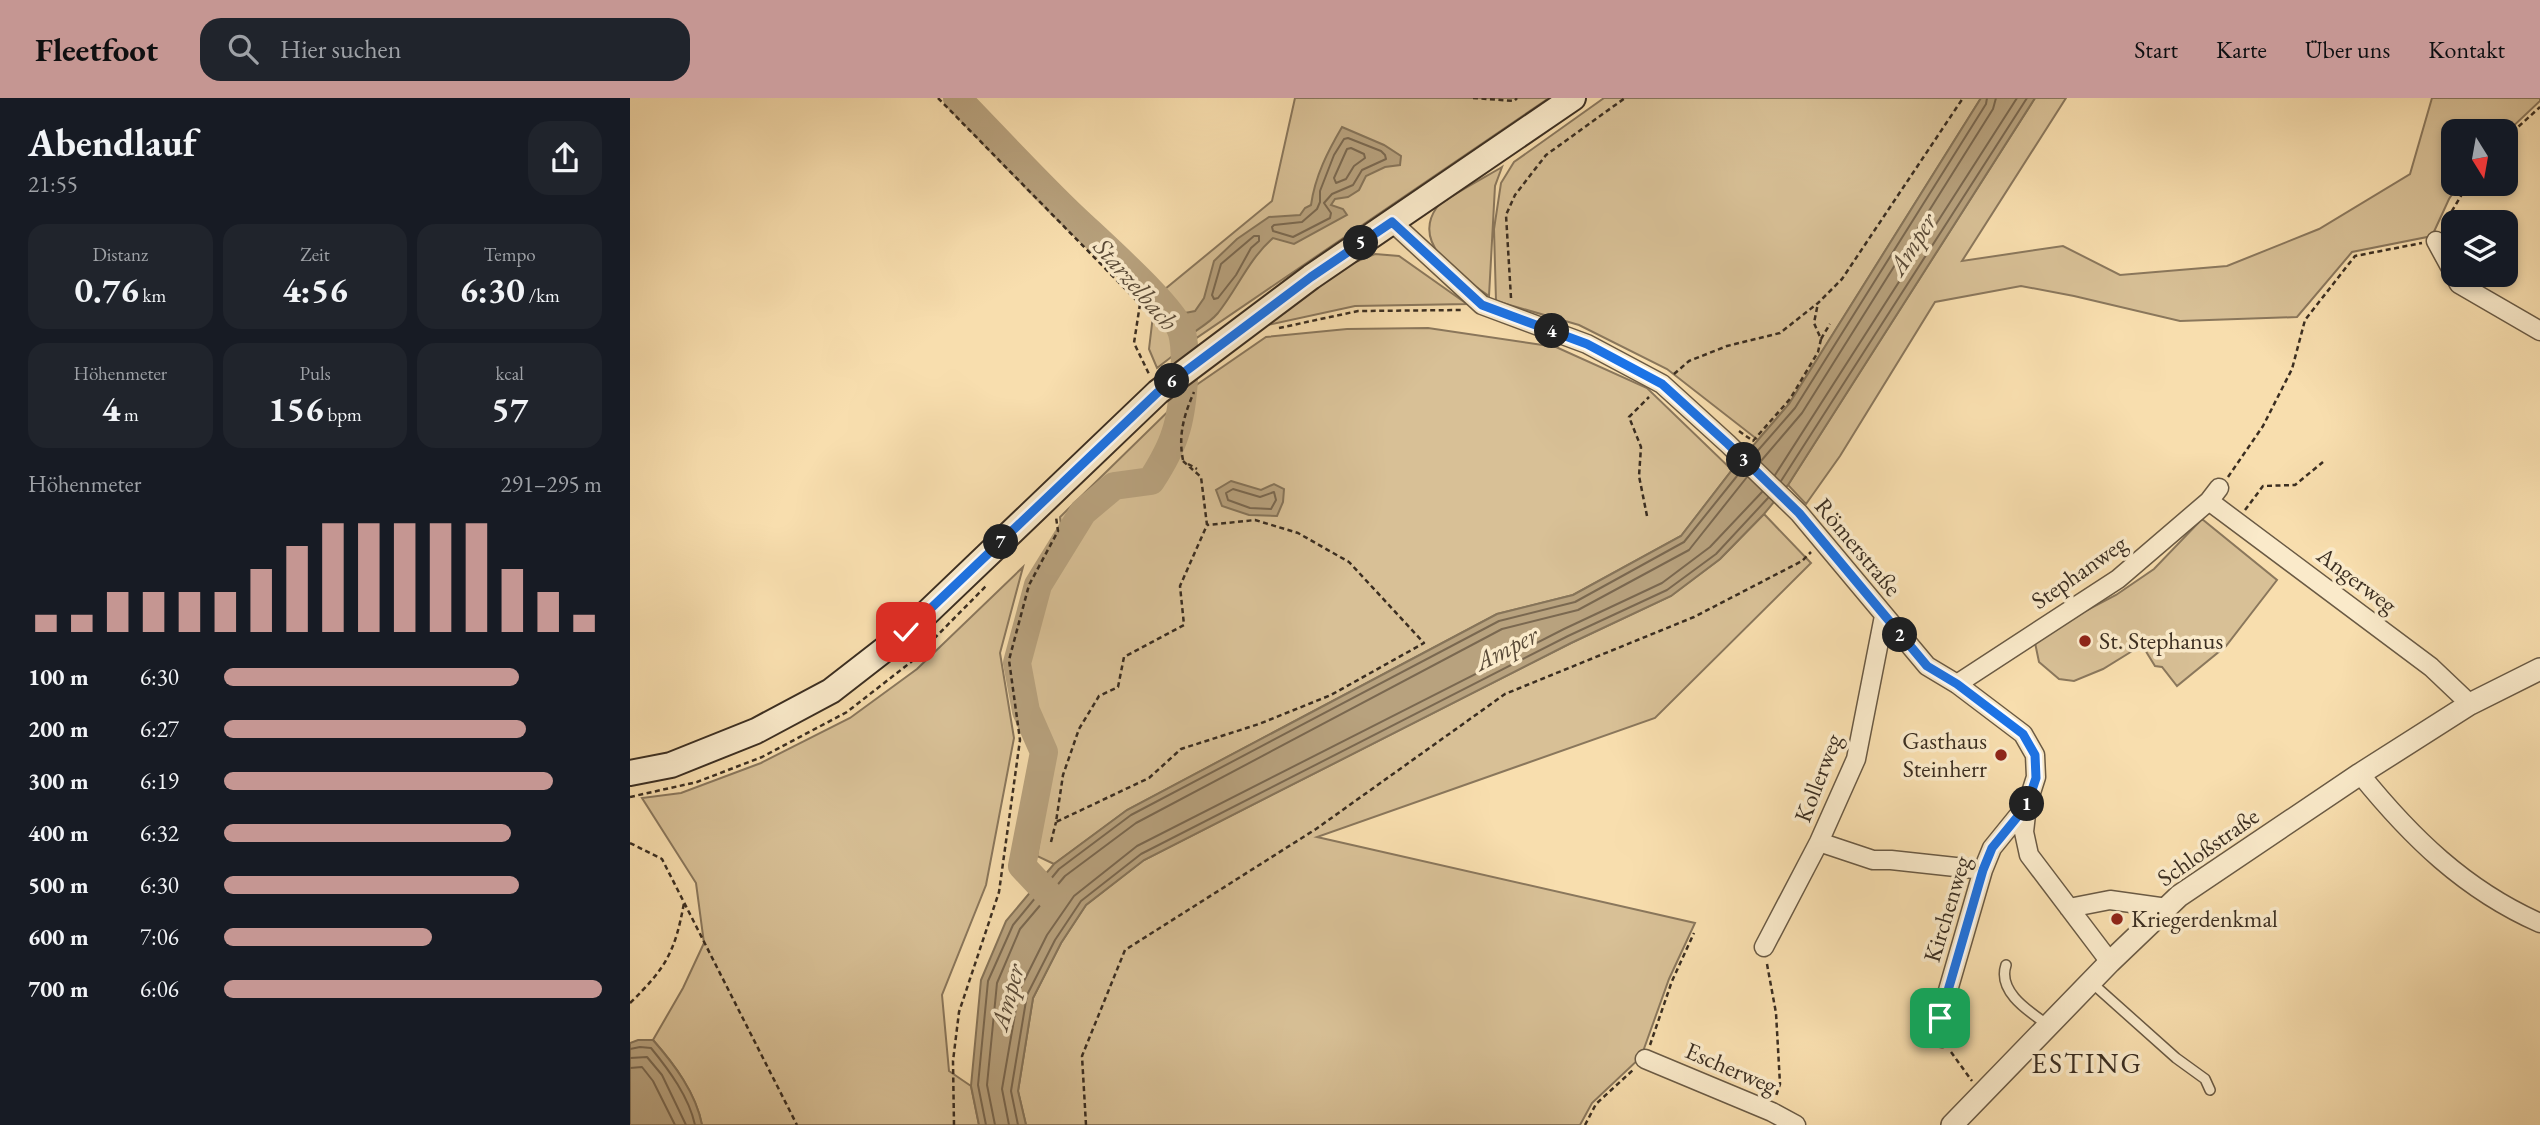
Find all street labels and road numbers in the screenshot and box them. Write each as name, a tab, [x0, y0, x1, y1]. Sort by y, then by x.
street label: Römerstraße	[1808, 491, 1909, 602]
street label: Stephanweg	[2025, 527, 2133, 616]
street label: Angerweg	[2310, 539, 2404, 620]
street label: Kollerweg	[1787, 729, 1849, 827]
street label: Schloßstraße	[2151, 800, 2265, 893]
street label: Kirchenweg	[1916, 851, 1978, 966]
street label: Escherweg	[1681, 1034, 1782, 1101]

